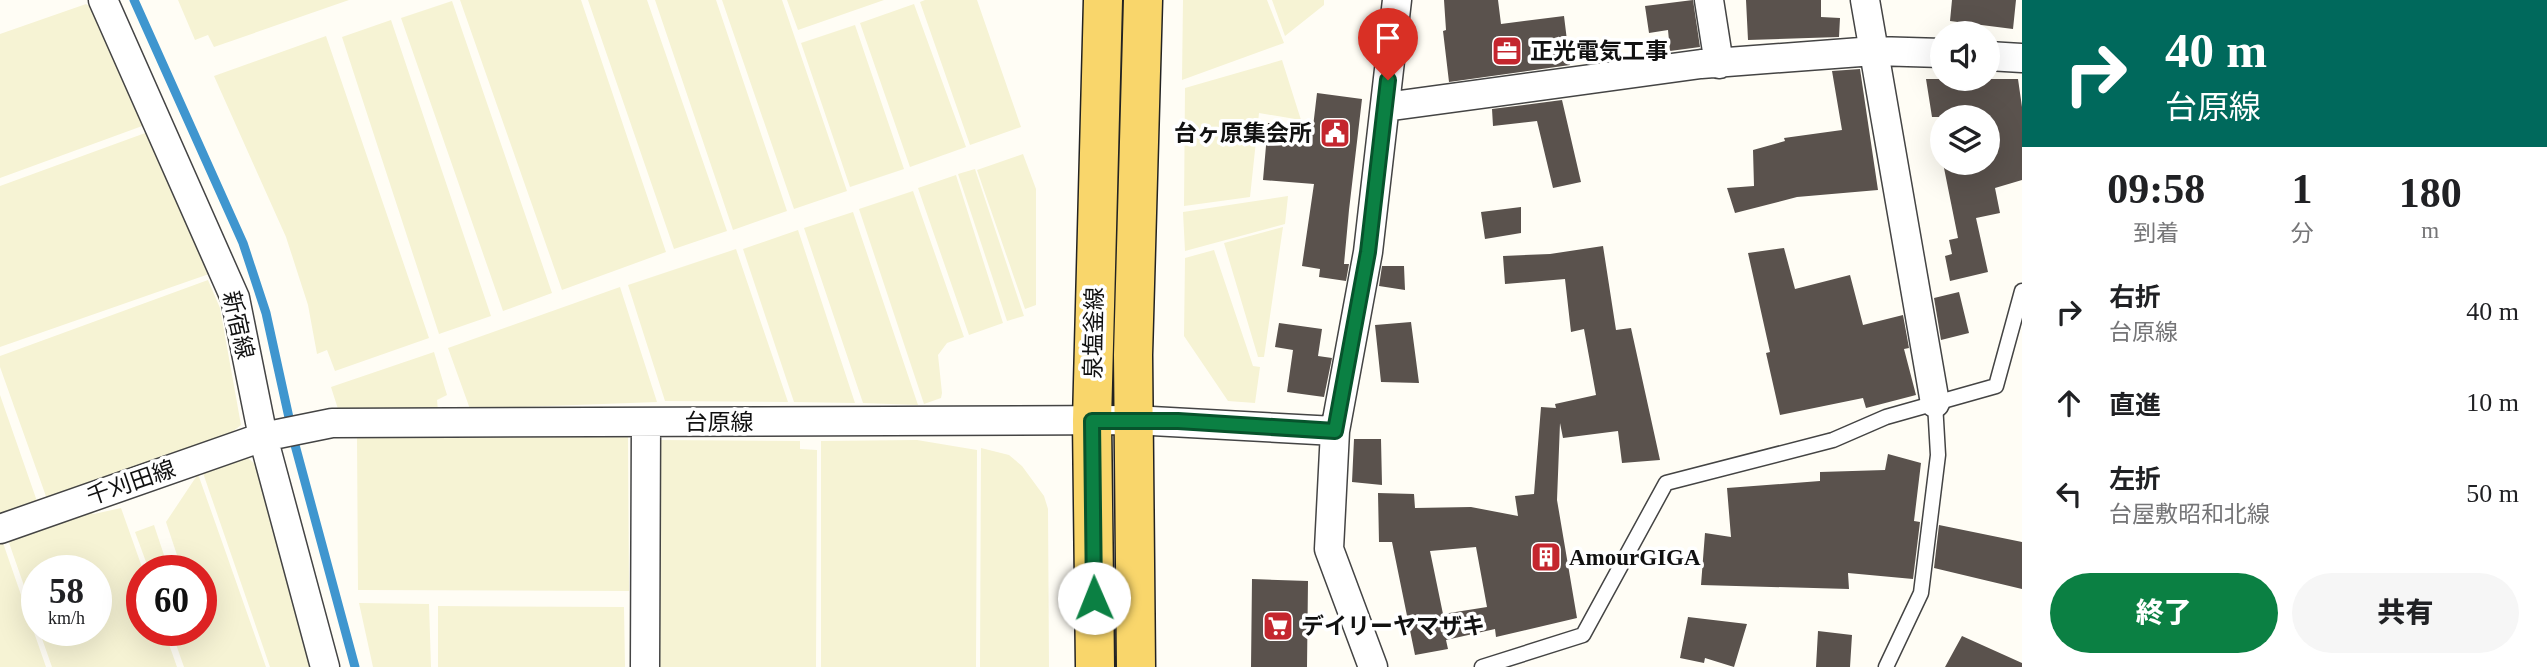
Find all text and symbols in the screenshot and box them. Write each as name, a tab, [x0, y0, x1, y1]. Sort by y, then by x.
pin	[1358, 8, 1418, 80]
icon: arrive	[1369, 19, 1407, 57]
map controls	[1930, 21, 2000, 175]
button: sound	[1930, 21, 2000, 91]
text: 40 m	[2165, 23, 2267, 78]
icon: right	[2050, 28, 2141, 119]
office icon: 正光電気工事	[1490, 34, 1524, 68]
place label: 正光電気工事	[1530, 39, 1668, 64]
text: 台原線	[2165, 89, 2261, 125]
button: layers	[1930, 105, 2000, 175]
public building icon: 台ヶ原集会所	[1318, 116, 1352, 150]
place label: 台ヶ原集会所	[1174, 121, 1312, 146]
text: 09:58	[2107, 166, 2205, 212]
text: 1	[2292, 166, 2313, 212]
text: 180	[2399, 170, 2462, 216]
text: m	[2421, 218, 2439, 243]
text: 到着	[2133, 221, 2179, 246]
text: 分	[2291, 221, 2314, 246]
text: 右折	[2109, 283, 2161, 312]
street label: 泉塩釜線	[1081, 287, 1107, 379]
street label: 新宿線	[218, 289, 258, 361]
icon: right	[2050, 293, 2088, 331]
text: 40 m	[2466, 297, 2519, 326]
text: 台原線	[2109, 320, 2178, 345]
icon: ahead	[2050, 384, 2088, 422]
text: 10 m	[2466, 388, 2519, 417]
text: 直進	[2109, 391, 2161, 420]
street label: 台原線	[685, 410, 754, 435]
street label: 千刈田線	[83, 456, 179, 510]
text: 左折	[2109, 465, 2161, 494]
icon: left	[2050, 475, 2088, 513]
text: 50 m	[2466, 479, 2519, 508]
text: 台屋敷昭和北線	[2109, 502, 2270, 527]
building icon: AmourGIGA	[1529, 540, 1563, 574]
place label: AmourGIGA	[1569, 545, 1701, 570]
speed limit sign: 60	[126, 555, 217, 646]
position arrow	[1057, 561, 1131, 635]
text: 58	[49, 572, 84, 611]
button: 終了	[2050, 573, 2278, 653]
button: 共有	[2292, 573, 2519, 653]
text: km/h	[48, 608, 85, 628]
supermarket icon: デイリーヤマザキ	[1261, 609, 1295, 643]
place label: デイリーヤマザキ	[1301, 614, 1485, 639]

